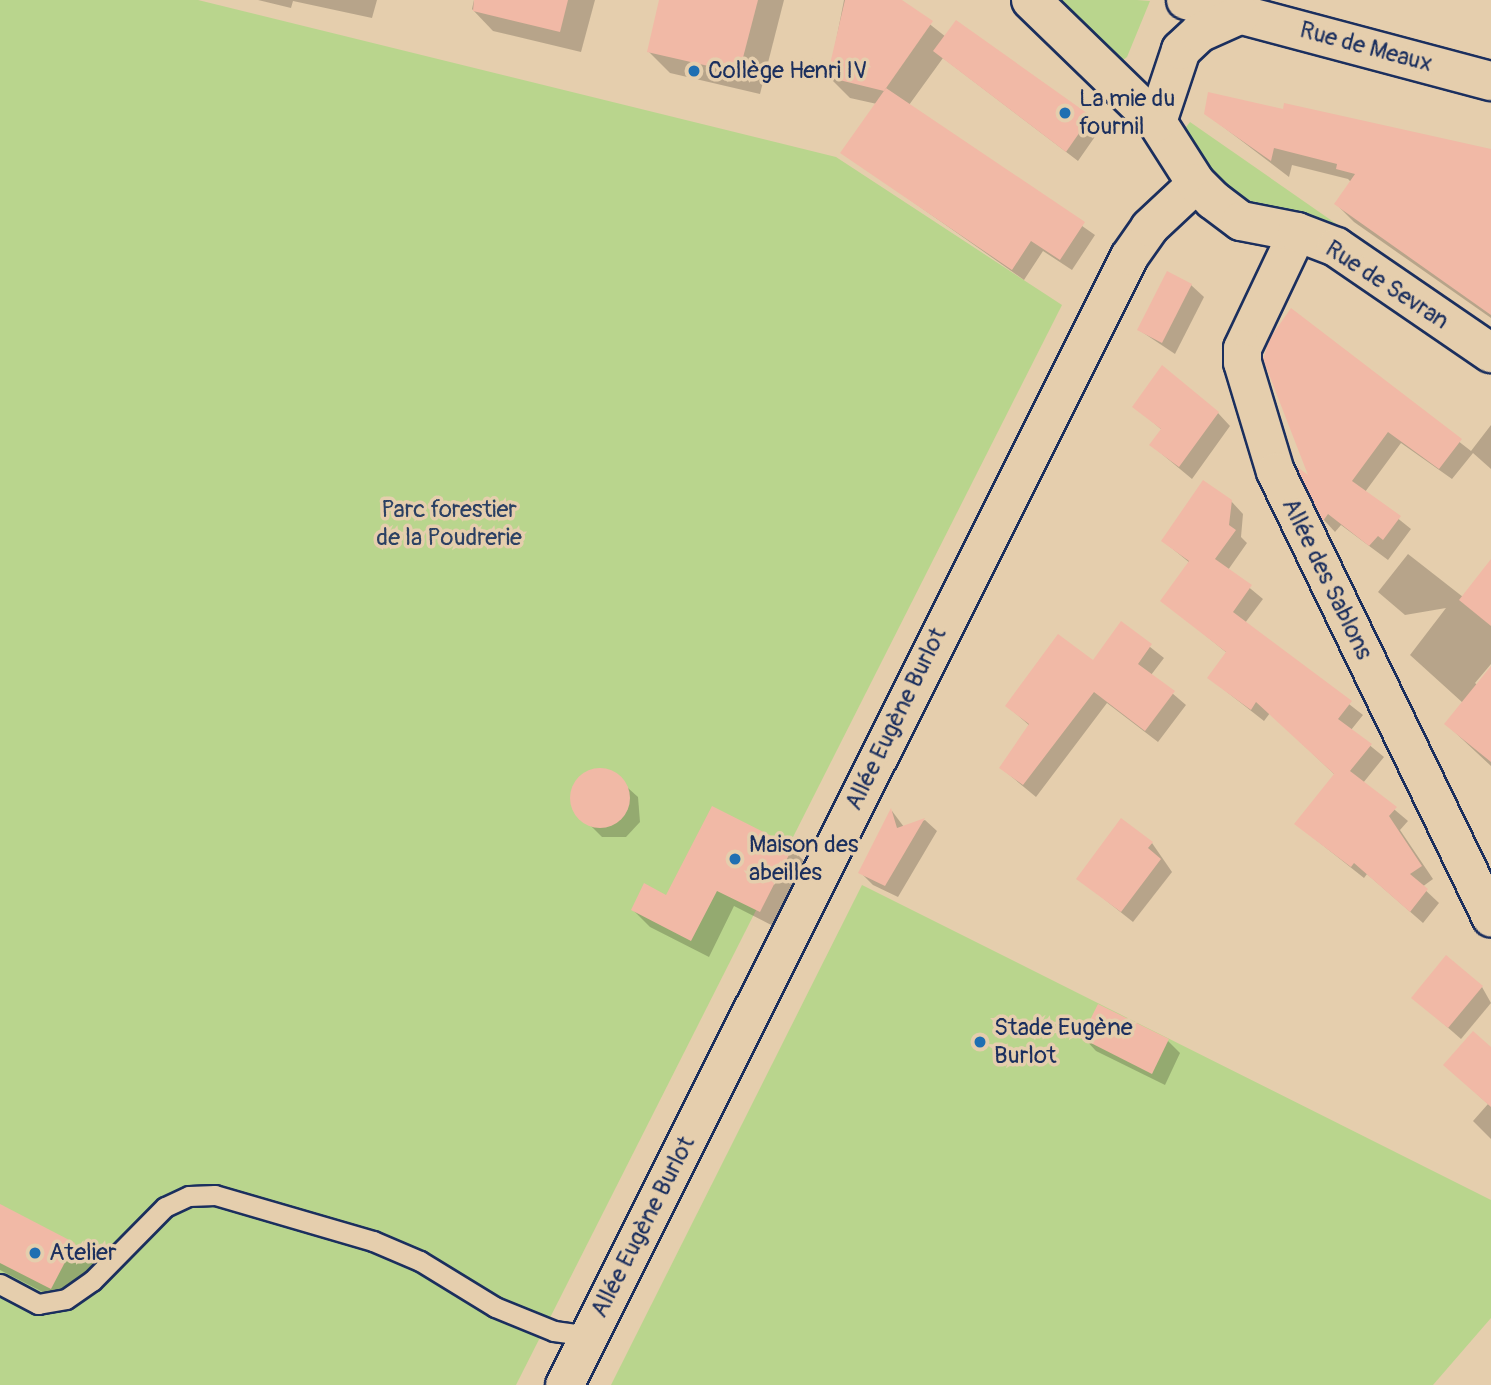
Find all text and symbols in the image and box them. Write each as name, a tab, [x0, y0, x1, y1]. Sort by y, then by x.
street label: Rue de Meaux	[1297, 16, 1435, 78]
place label: Collège Henri IV	[708, 57, 867, 85]
marker: Collège Henri IV	[686, 63, 702, 79]
place label: La mie du fournil	[1079, 85, 1175, 141]
marker: La mie du fournil	[1057, 105, 1073, 121]
street label: Rue de Sevran	[1320, 234, 1454, 336]
street label: Allée des Sablons	[1276, 494, 1378, 664]
park label: Parc forestier de la Poudrerie	[376, 496, 522, 552]
street label: Allée Eugène Burlot	[839, 623, 953, 815]
place label: Maison des abeilles	[749, 831, 858, 887]
marker: Maison des abeilles	[727, 851, 743, 867]
place label: Stade Eugène Burlot	[994, 1014, 1133, 1070]
marker: Stade Eugène Burlot	[972, 1034, 988, 1050]
street label: Allée Eugène Burlot	[585, 1132, 701, 1322]
place label: Atelier	[49, 1239, 116, 1267]
marker: Atelier	[27, 1245, 43, 1261]

